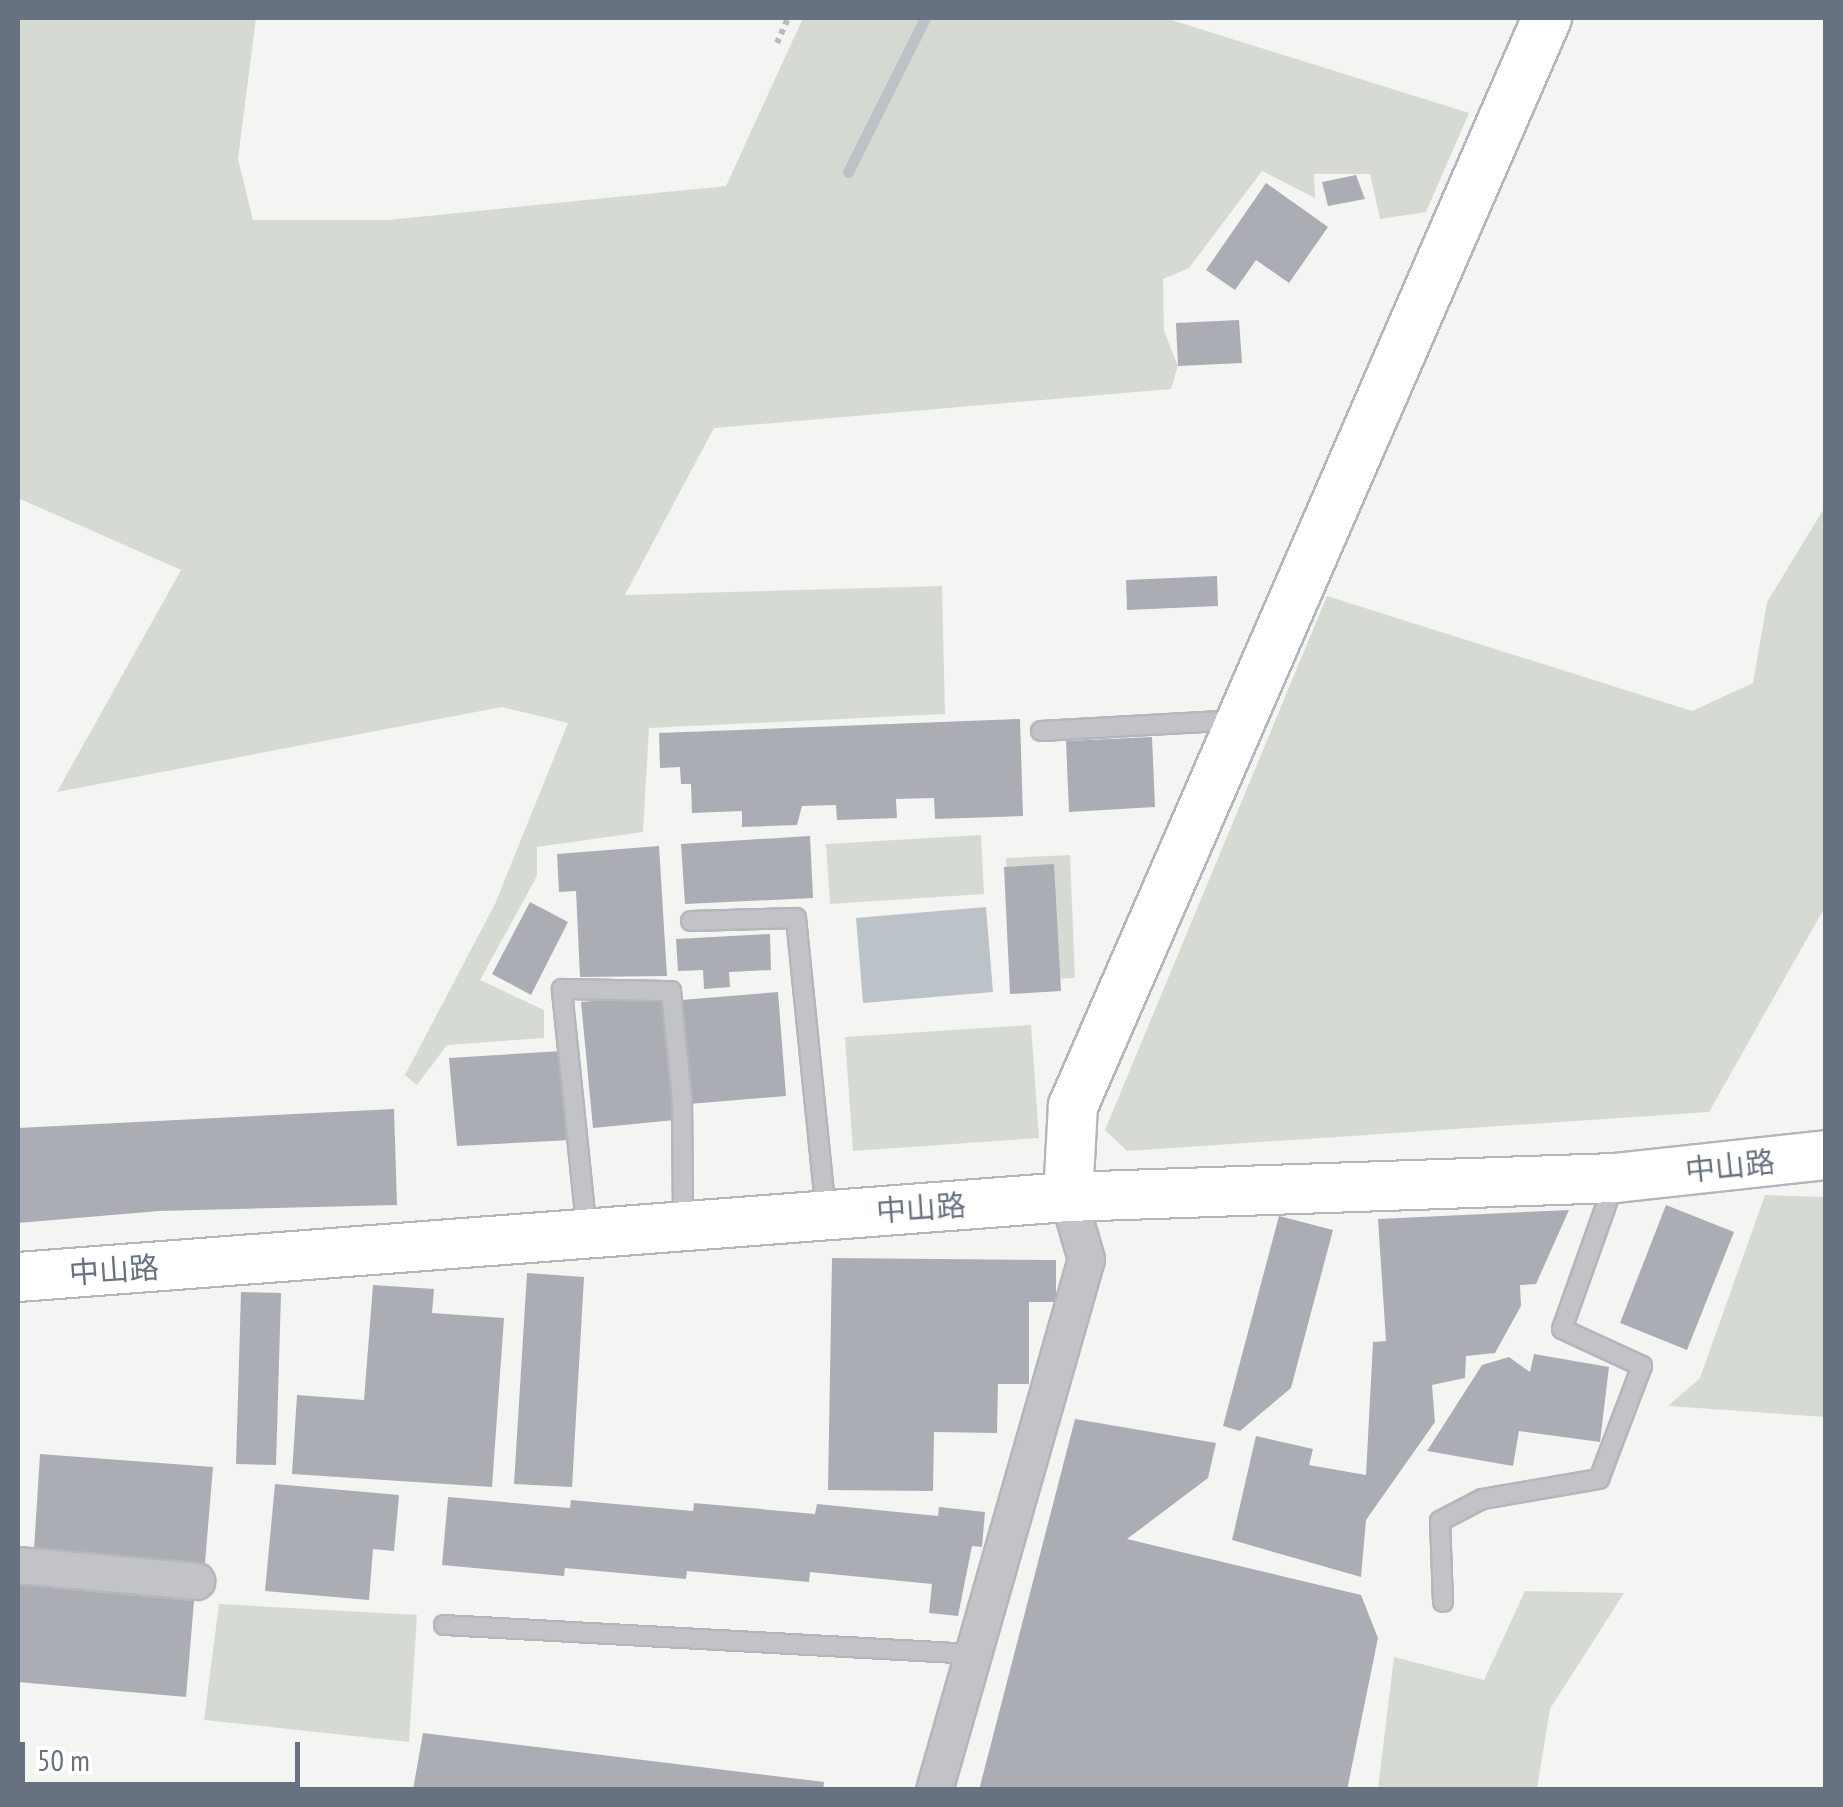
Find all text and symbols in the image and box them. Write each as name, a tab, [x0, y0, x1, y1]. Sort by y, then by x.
street label: 中山路	[1683, 1143, 1777, 1189]
street label: 中山路	[875, 1187, 967, 1229]
street label: 中山路	[68, 1249, 160, 1291]
scale bar	[25, 1722, 305, 1784]
text: 50 m	[37, 1740, 90, 1779]

